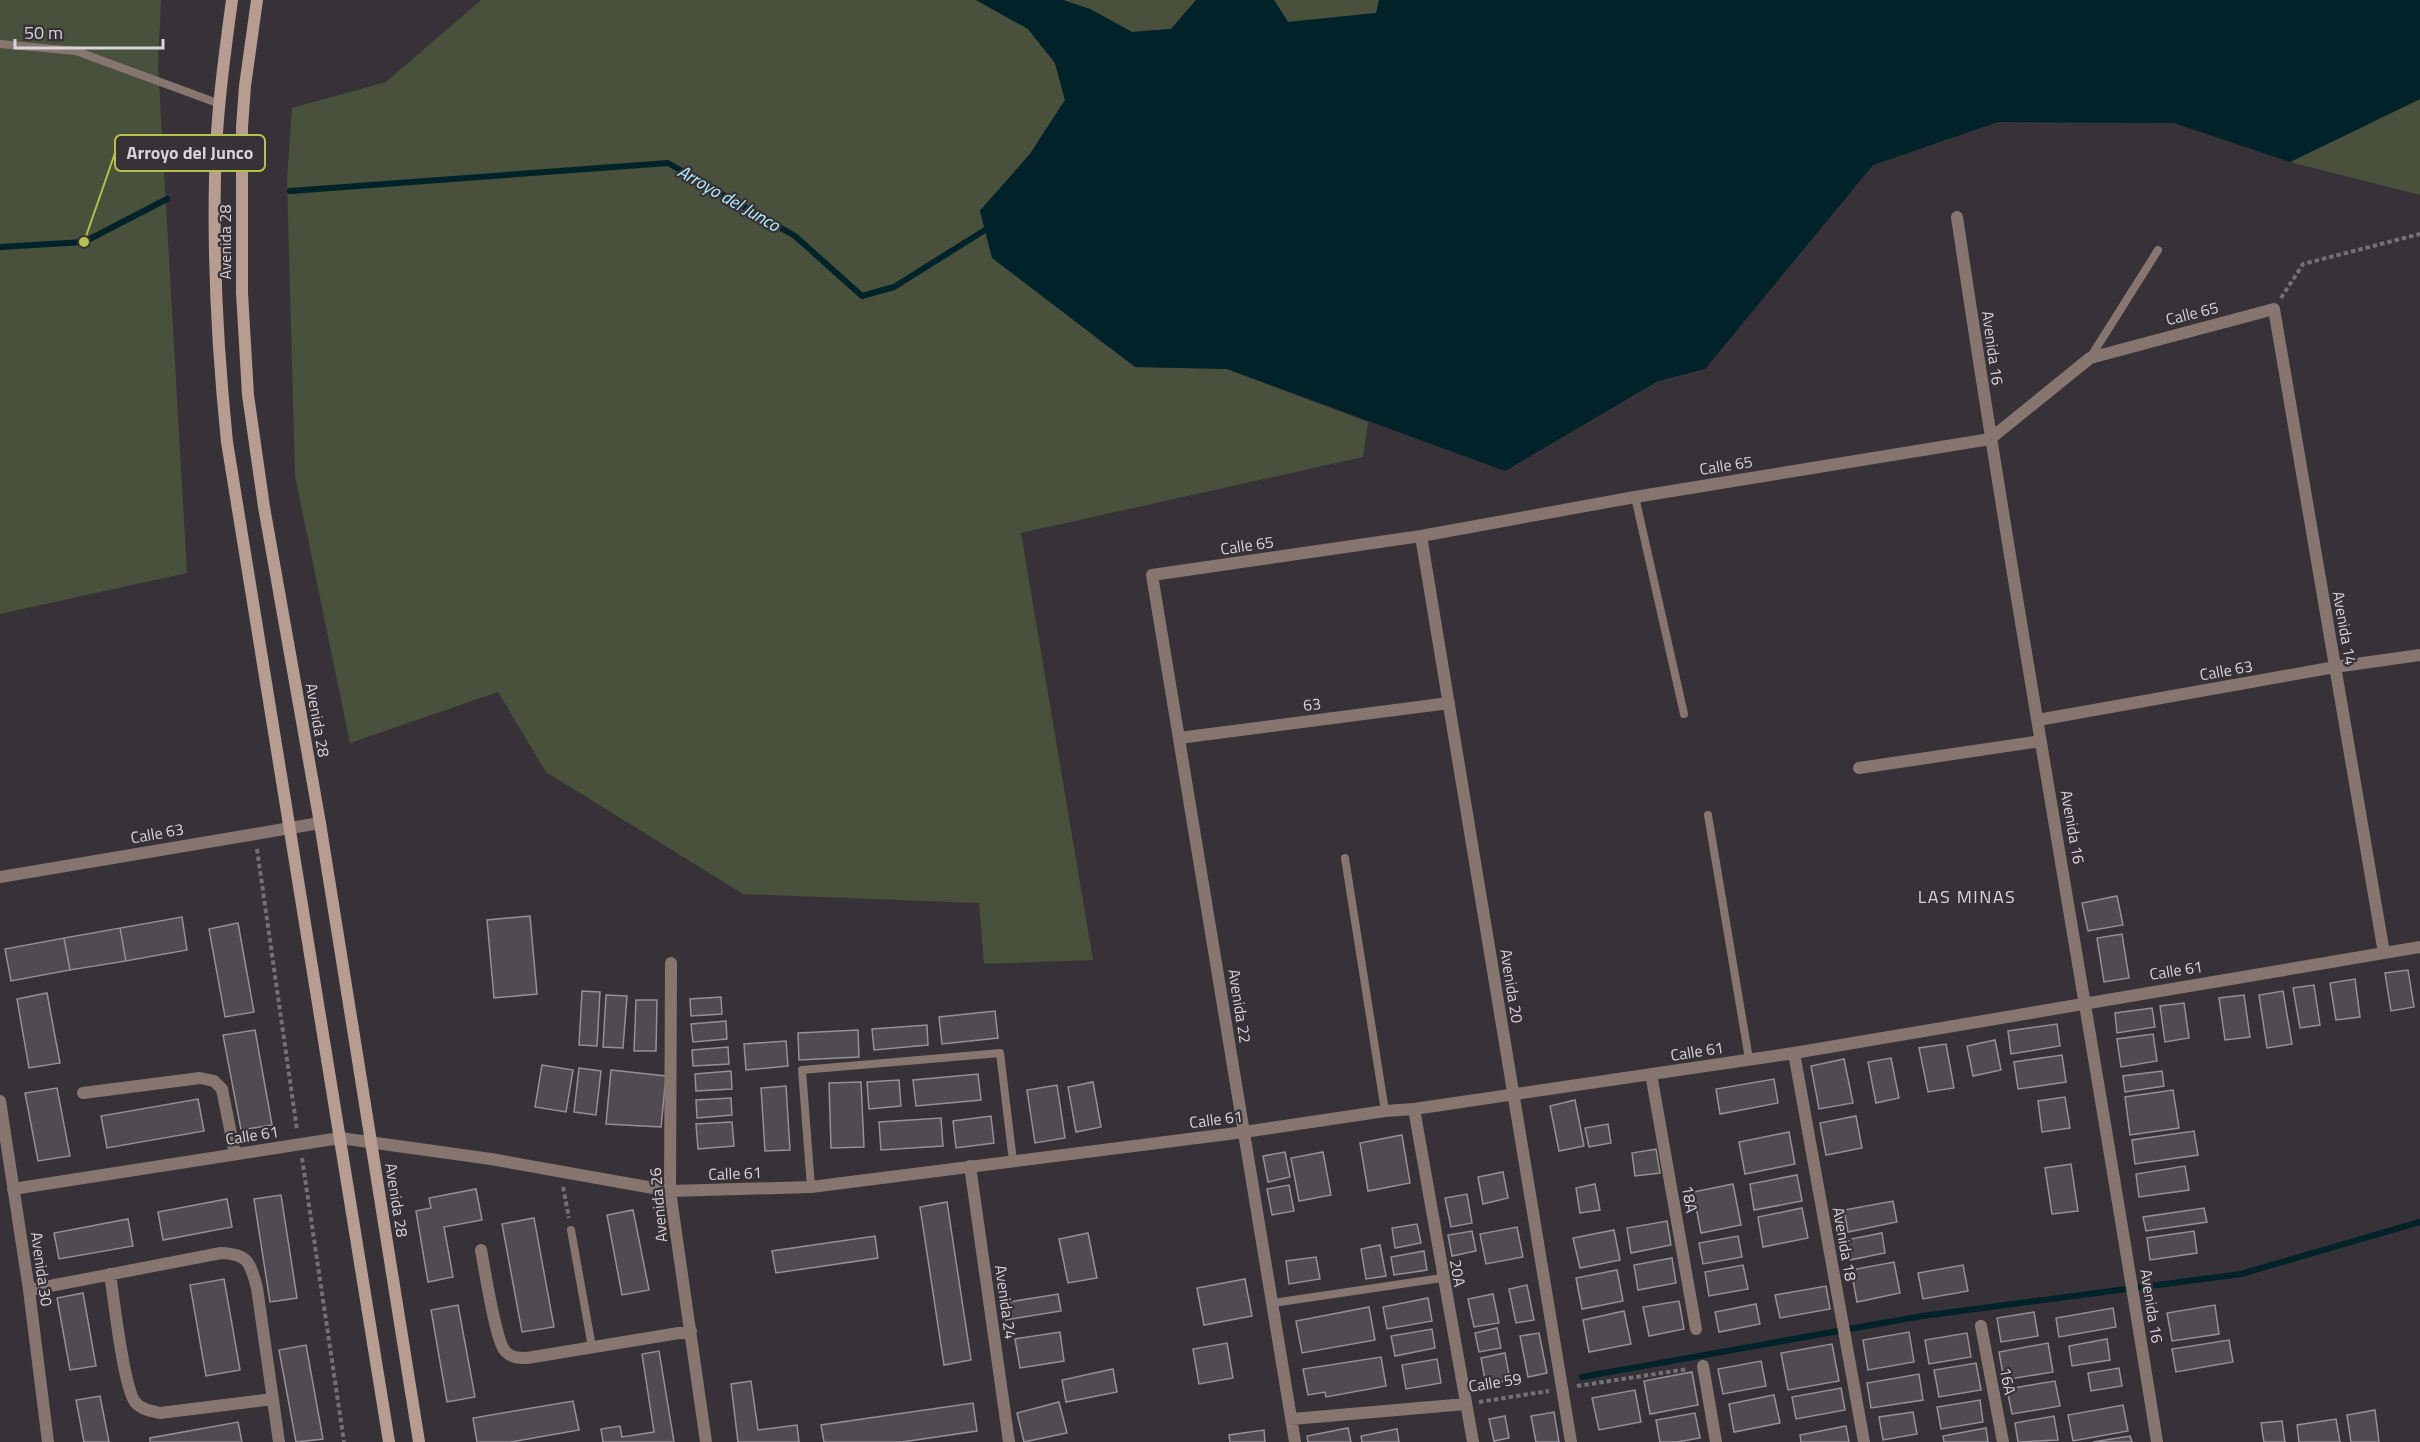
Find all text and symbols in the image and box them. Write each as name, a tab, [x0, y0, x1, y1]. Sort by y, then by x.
scale bar	[15, 12, 164, 50]
text: 50 m	[24, 19, 63, 46]
callout: Arroyo del Junco	[115, 135, 265, 171]
text: Arroyo del Junco	[127, 139, 253, 166]
water label: Arroyo del Junco	[673, 158, 786, 239]
street label: Avenida 28	[213, 205, 237, 279]
street label: Calle 65	[2163, 295, 2221, 331]
street label: Avenida 16	[1976, 309, 2010, 387]
street label: Calle 65	[1698, 449, 1754, 481]
street label: Calle 65	[1219, 529, 1275, 561]
street label: Avenida 14	[2327, 589, 2363, 667]
street label: Calle 63	[2198, 654, 2254, 686]
street label: Avenida 28	[300, 681, 336, 759]
street label: 63	[1302, 691, 1322, 717]
street label: Avenida 16	[2055, 788, 2091, 866]
street label: Calle 63	[129, 817, 185, 849]
district label: LAS MINAS	[1918, 883, 2016, 910]
street label: Avenida 20	[1494, 947, 1530, 1025]
street label: Calle 61	[2148, 954, 2204, 986]
street label: Avenida 22	[1222, 967, 1258, 1045]
street label: Calle 61	[1669, 1035, 1725, 1067]
street label: Calle 61	[1188, 1104, 1244, 1134]
street label: Calle 61	[224, 1119, 280, 1151]
street label: Calle 61	[708, 1160, 762, 1186]
street label: Avenida 28	[379, 1161, 415, 1239]
street label: Avenida 26	[643, 1167, 673, 1243]
street label: 18A	[1676, 1183, 1704, 1215]
street label: Avenida 18	[1827, 1205, 1863, 1283]
street label: Avenida 30	[25, 1230, 59, 1308]
street label: 20A	[1444, 1257, 1472, 1289]
street label: Avenida 24	[989, 1263, 1023, 1341]
street label: Avenida 16	[2134, 1267, 2170, 1345]
street label: 16A	[1994, 1365, 2022, 1397]
street label: Calle 59	[1467, 1366, 1523, 1398]

